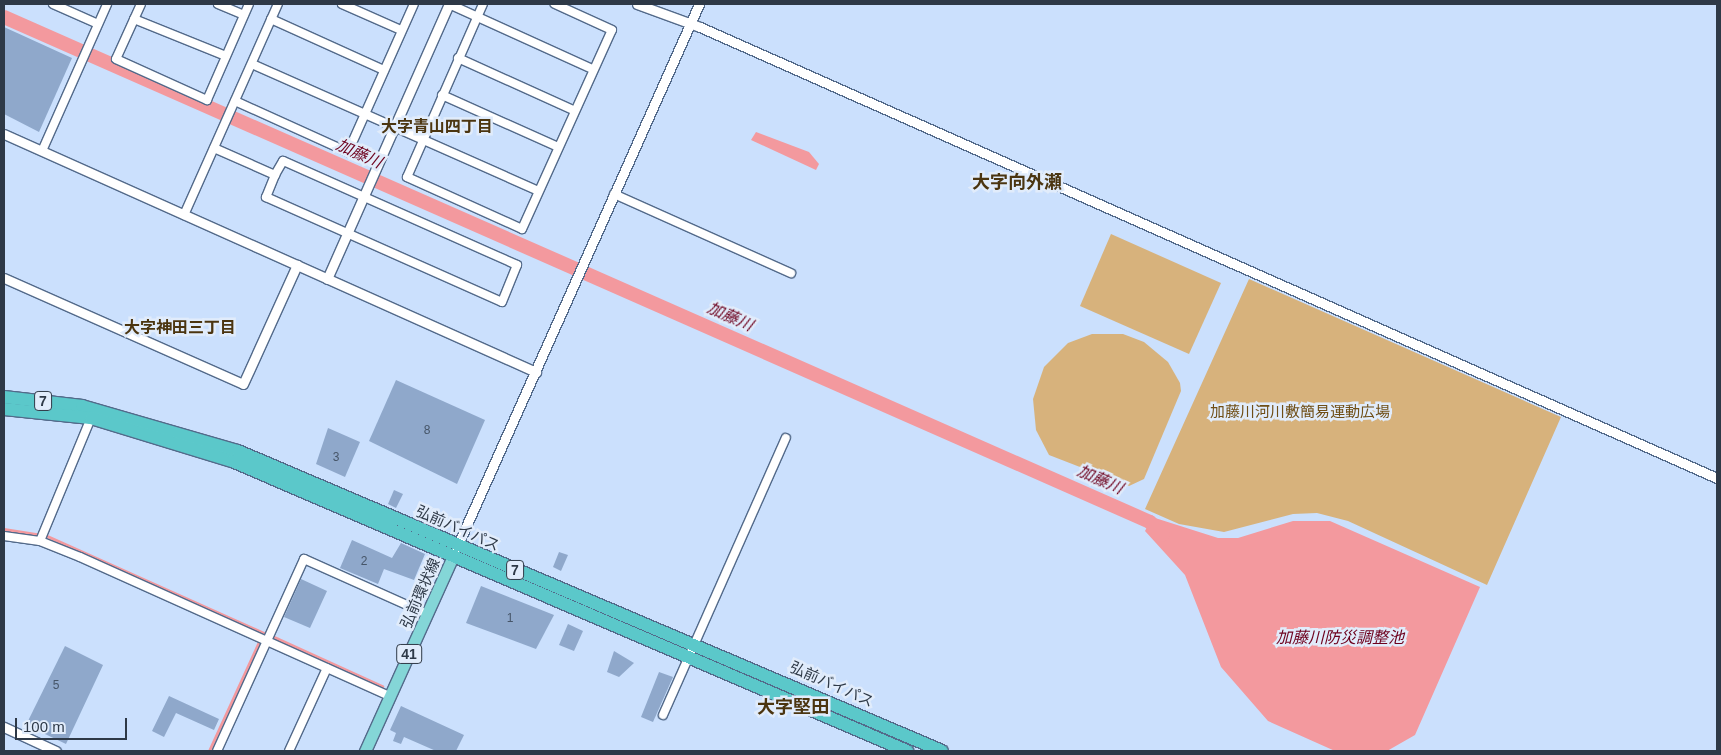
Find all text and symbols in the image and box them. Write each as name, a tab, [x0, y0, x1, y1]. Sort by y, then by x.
district label: 大字青山四丁目	[381, 117, 493, 137]
water label: 加藤川	[333, 135, 385, 173]
district label: 大字向外瀬	[972, 171, 1062, 193]
water label: 加藤川	[704, 298, 756, 336]
district label: 大字神田三丁目	[124, 318, 236, 338]
road number: 7	[33, 390, 53, 412]
park label: 加藤川河川敷簡易運動広場	[1210, 403, 1390, 421]
house number: 8	[424, 424, 430, 438]
house number: 3	[333, 451, 339, 465]
water label: 加藤川	[1074, 461, 1126, 499]
street label: 弘前バイパス	[413, 501, 503, 555]
house number: 2	[361, 555, 367, 569]
street label: 弘前環状線	[397, 555, 443, 631]
road number: 7	[505, 558, 525, 582]
house number: 1	[507, 612, 513, 626]
water label: 加藤川防災調整池	[1276, 628, 1404, 648]
road number: 41	[395, 642, 423, 666]
street label: 弘前バイパス	[787, 657, 877, 711]
house number: 5	[53, 679, 59, 693]
district label: 大字堅田	[757, 696, 829, 718]
scale bar	[18, 708, 130, 740]
text: 100 m	[23, 718, 65, 735]

